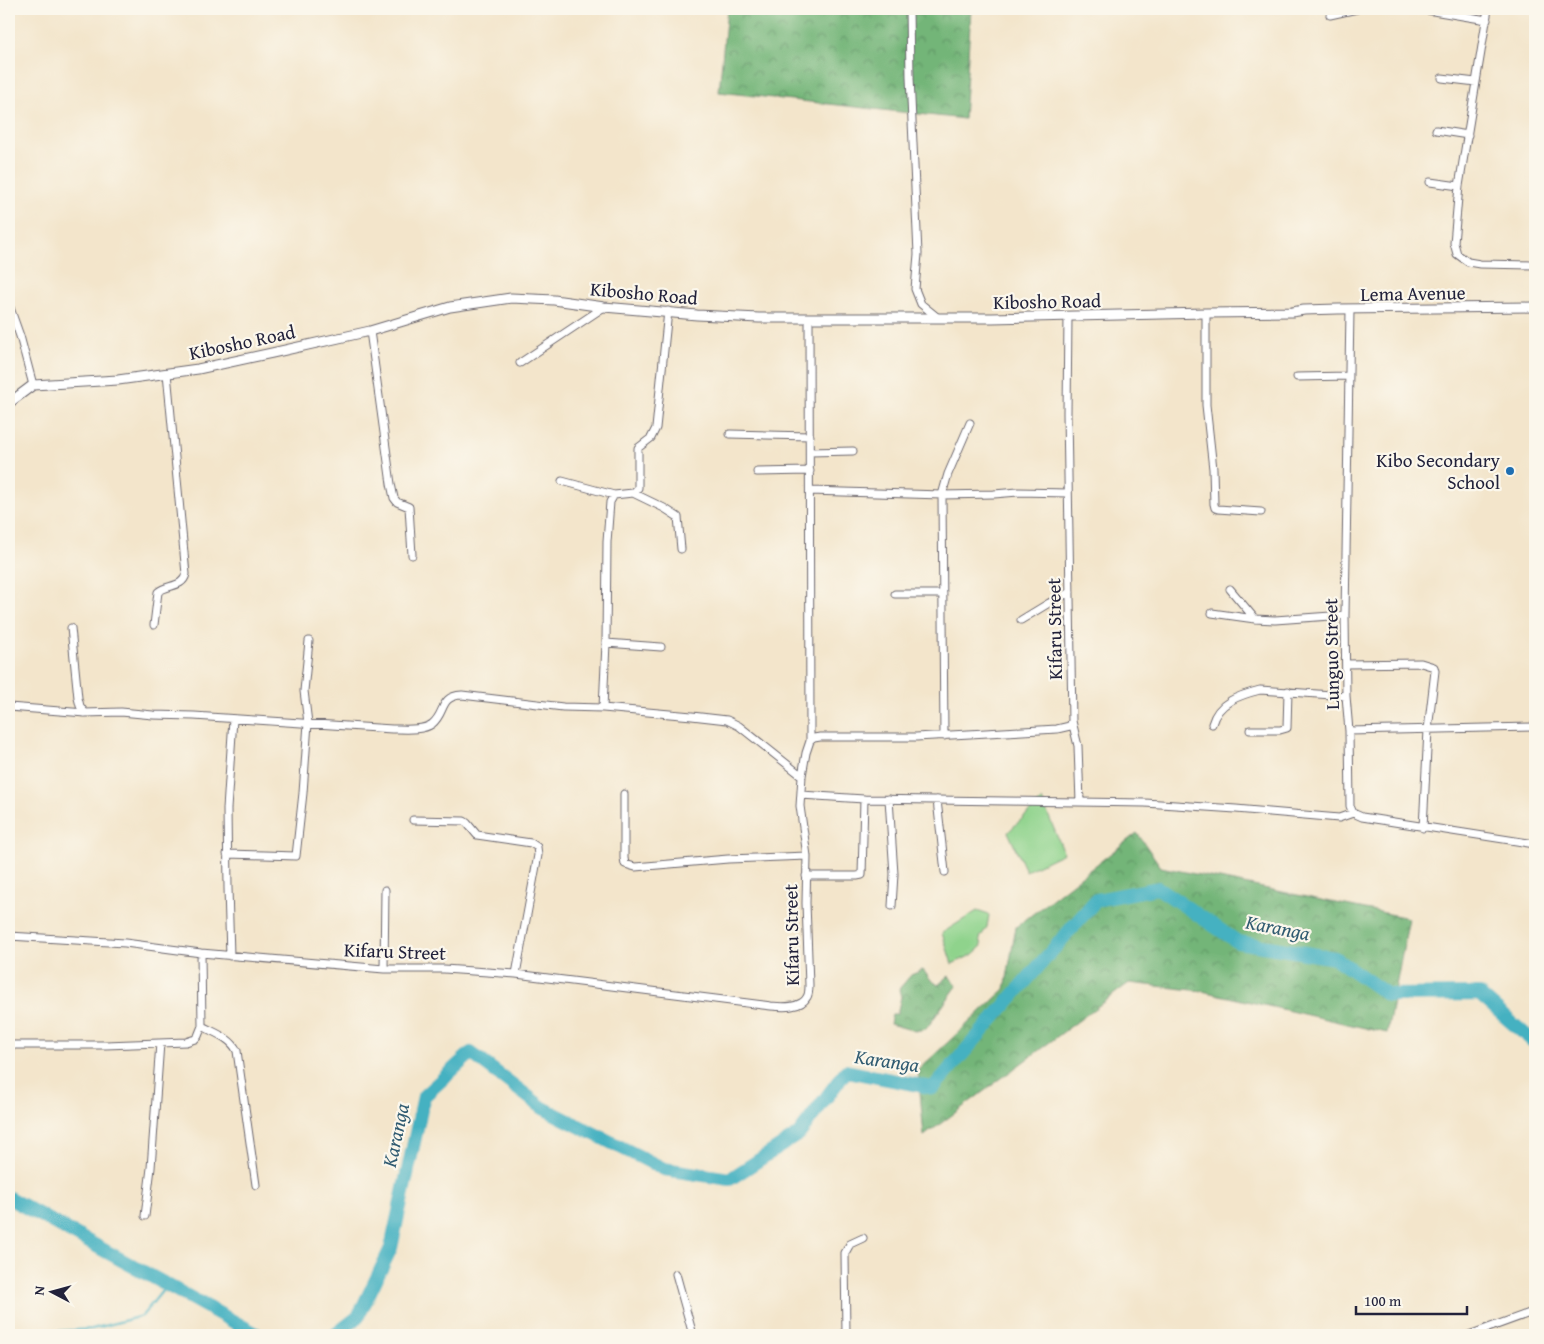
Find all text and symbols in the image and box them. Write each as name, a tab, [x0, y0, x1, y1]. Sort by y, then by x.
street label: Kibosho Road	[589, 274, 700, 312]
street label: Lema Avenue	[1360, 278, 1466, 308]
street label: Kibosho Road	[993, 286, 1102, 316]
street label: Kibosho Road	[186, 317, 299, 367]
place label: Kibo Secondary School	[1376, 446, 1501, 496]
marker: Kibo Secondary School	[1504, 465, 1516, 477]
street label: Kifaru Street	[1039, 577, 1069, 680]
street label: Lunguo Street	[1316, 598, 1346, 710]
street label: Kifaru Street	[776, 883, 806, 986]
water label: Karanga	[1242, 906, 1313, 948]
street label: Kifaru Street	[344, 935, 447, 967]
water label: Karanga	[852, 1041, 922, 1079]
water label: Karanga	[374, 1100, 416, 1171]
north arrow	[28, 1266, 78, 1316]
text: N	[29, 1284, 50, 1296]
scale bar	[1356, 1284, 1468, 1316]
text: 100 m	[1364, 1290, 1402, 1311]

